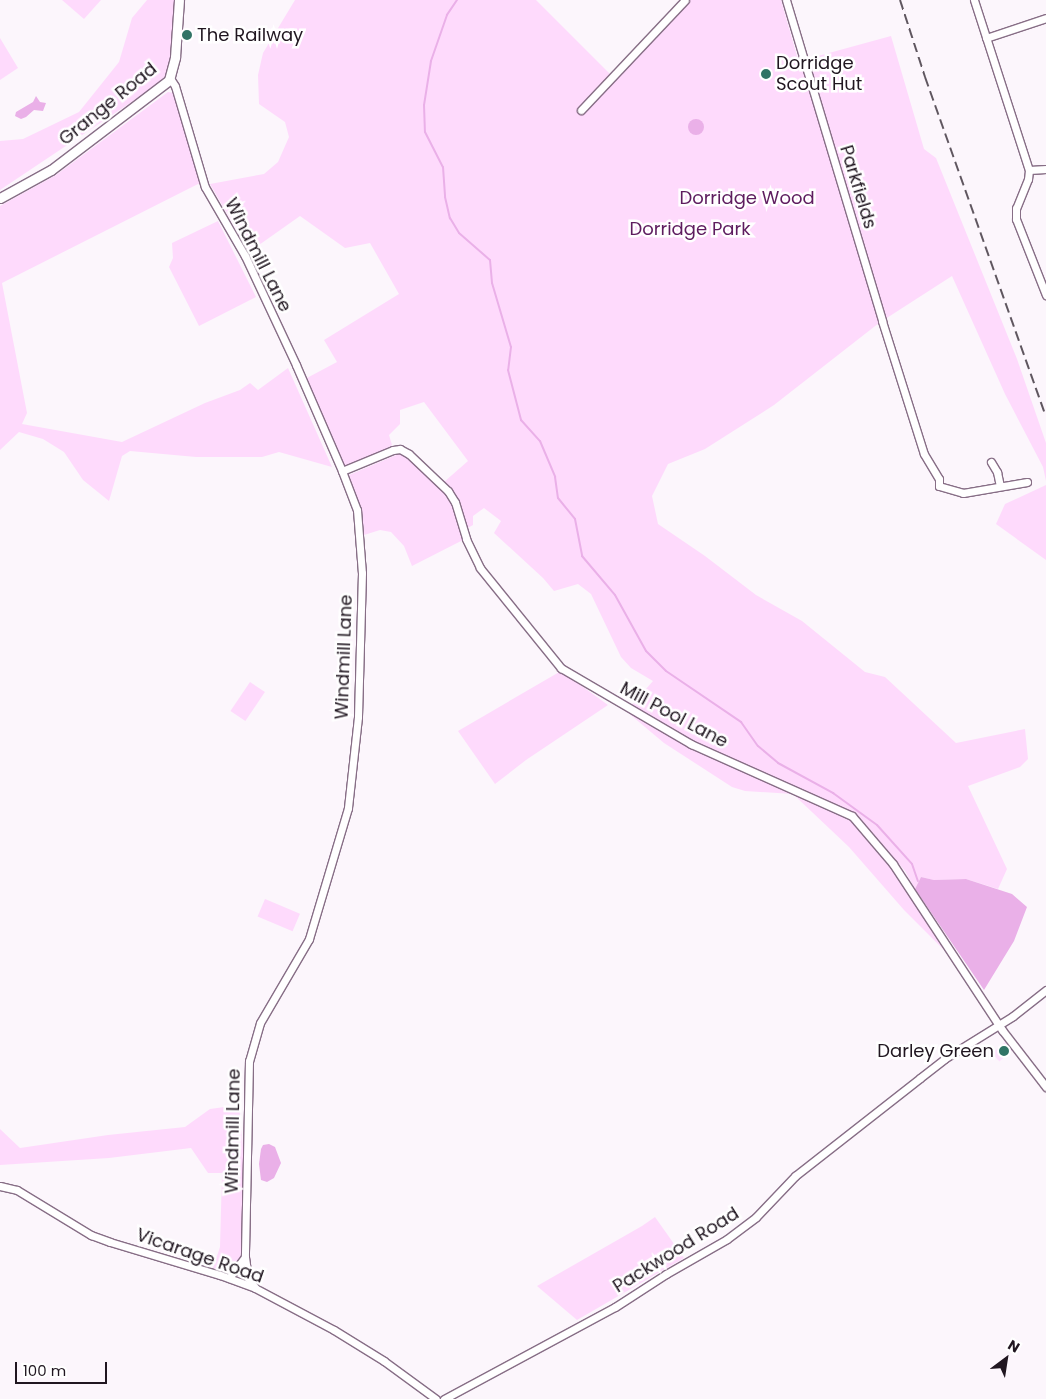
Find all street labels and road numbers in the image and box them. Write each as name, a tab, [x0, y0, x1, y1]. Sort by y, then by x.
street label: Grange Road	[55, 58, 161, 150]
street label: Parkfields	[835, 143, 881, 231]
street label: Windmill Lane	[220, 194, 296, 316]
street label: Windmill Lane	[331, 594, 357, 720]
street label: Mill Pool Lane	[616, 678, 732, 752]
street label: Windmill Lane	[221, 1068, 245, 1194]
street label: Packwood Road	[609, 1203, 743, 1297]
street label: Vicarage Road	[133, 1224, 267, 1288]

